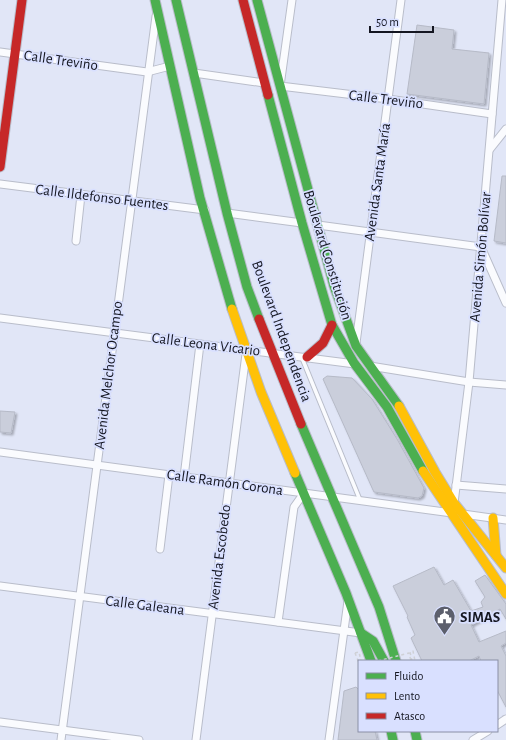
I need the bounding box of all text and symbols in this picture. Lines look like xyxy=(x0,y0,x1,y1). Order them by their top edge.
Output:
scale bar xyxy=(370,8,433,34)
text: 50 m xyxy=(376,16,399,28)
street label: Calle Treviño xyxy=(23,48,99,73)
street label: Calle Treviño xyxy=(348,87,424,111)
street label: Avenida Santa María xyxy=(362,122,393,242)
street label: Calle Ildefonso Fuentes xyxy=(35,182,169,213)
street label: Boulevard Constitución xyxy=(301,189,354,322)
street label: Avenida Simón Bolívar xyxy=(467,191,494,323)
street label: Boulevard Independencia xyxy=(249,259,314,404)
street label: Avenida Melchor Ocampo xyxy=(92,300,125,450)
street label: Calle Leona Vicario xyxy=(151,330,261,359)
street label: Calle Ramón Corona xyxy=(166,467,284,498)
street label: Avenida Escobedo xyxy=(206,504,233,610)
street label: Calle Galeana xyxy=(105,593,185,618)
public building icon: SIMAS xyxy=(431,604,457,637)
place label: SIMAS xyxy=(460,610,500,625)
legend xyxy=(358,660,498,732)
text: Fluido xyxy=(394,670,423,682)
text: Lento xyxy=(394,690,420,702)
text: Atasco xyxy=(394,710,425,722)

